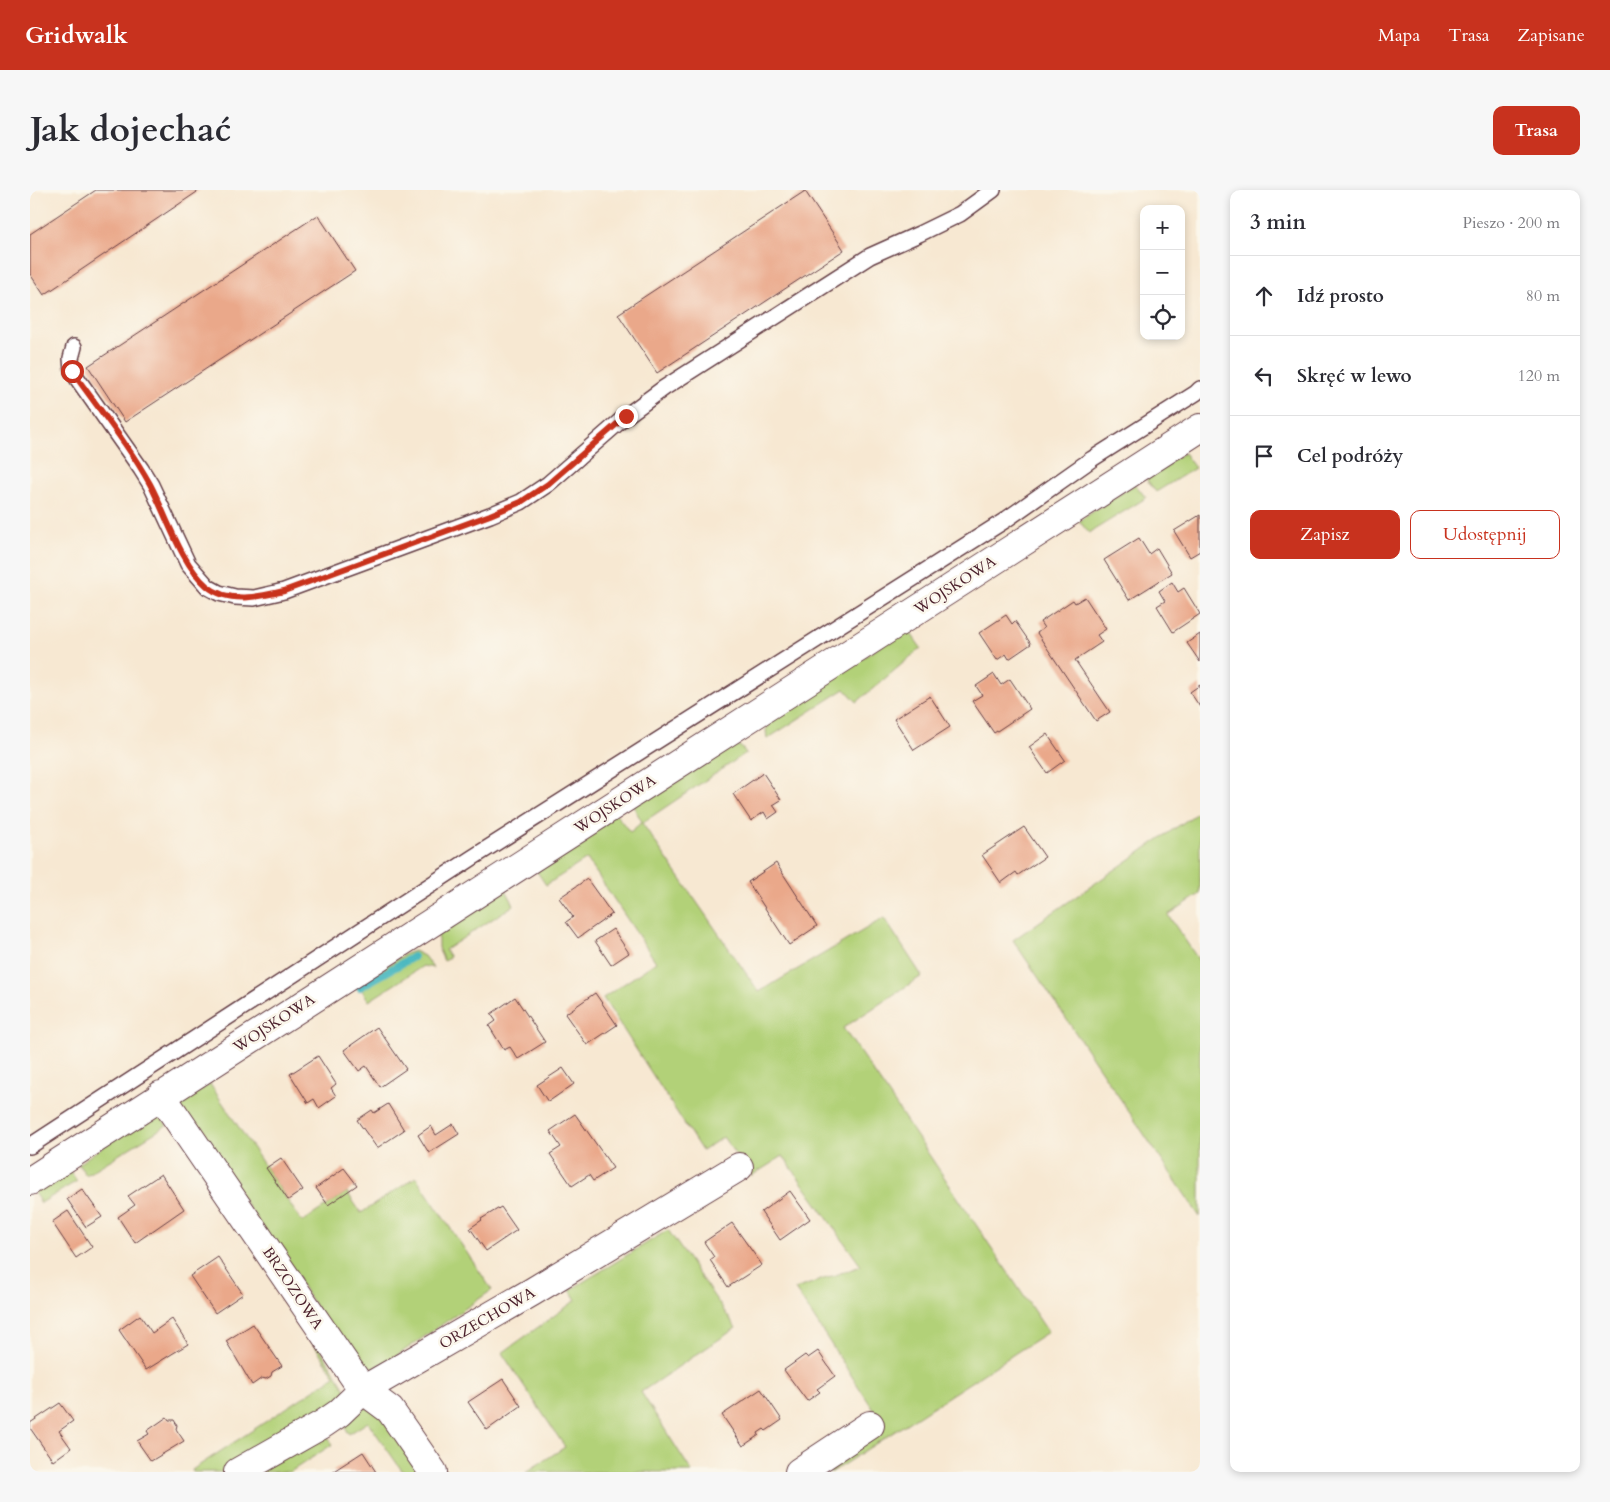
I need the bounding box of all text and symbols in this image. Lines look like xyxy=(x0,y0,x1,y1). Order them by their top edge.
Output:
text: Gridwalk xyxy=(25,19,128,52)
text: Mapa xyxy=(1378,23,1420,48)
text: Trasa xyxy=(1448,23,1490,48)
text: Zapisane xyxy=(1518,23,1585,48)
text: Jak dojechać xyxy=(30,106,231,154)
button: Trasa xyxy=(1493,106,1580,155)
map controls xyxy=(1140,205,1185,340)
button: + xyxy=(1140,205,1185,250)
text: 3 min xyxy=(1250,208,1306,237)
text: Pieszo · 200 m xyxy=(1463,212,1560,234)
button: − xyxy=(1140,250,1185,295)
icon: ahead xyxy=(1250,282,1278,310)
text: Idź prosto xyxy=(1297,283,1384,309)
text: 80 m xyxy=(1526,285,1560,307)
button: locate xyxy=(1140,295,1185,340)
route start xyxy=(61,360,84,383)
icon: left xyxy=(1250,362,1278,390)
text: Skręć w lewo xyxy=(1297,363,1412,389)
text: 120 m xyxy=(1518,365,1560,387)
route end xyxy=(615,405,638,428)
icon: arrive xyxy=(1250,442,1278,470)
text: Cel podróży xyxy=(1297,443,1403,469)
button: Zapisz xyxy=(1250,510,1400,559)
button: Udostępnij xyxy=(1410,510,1560,559)
street label: WOJSKOWA xyxy=(910,551,1000,619)
street label: WOJSKOWA xyxy=(570,770,660,838)
street label: WOJSKOWA xyxy=(229,989,319,1057)
street label: BRZOZOWA xyxy=(258,1243,328,1333)
street label: ORZECHOWA xyxy=(435,1282,539,1354)

